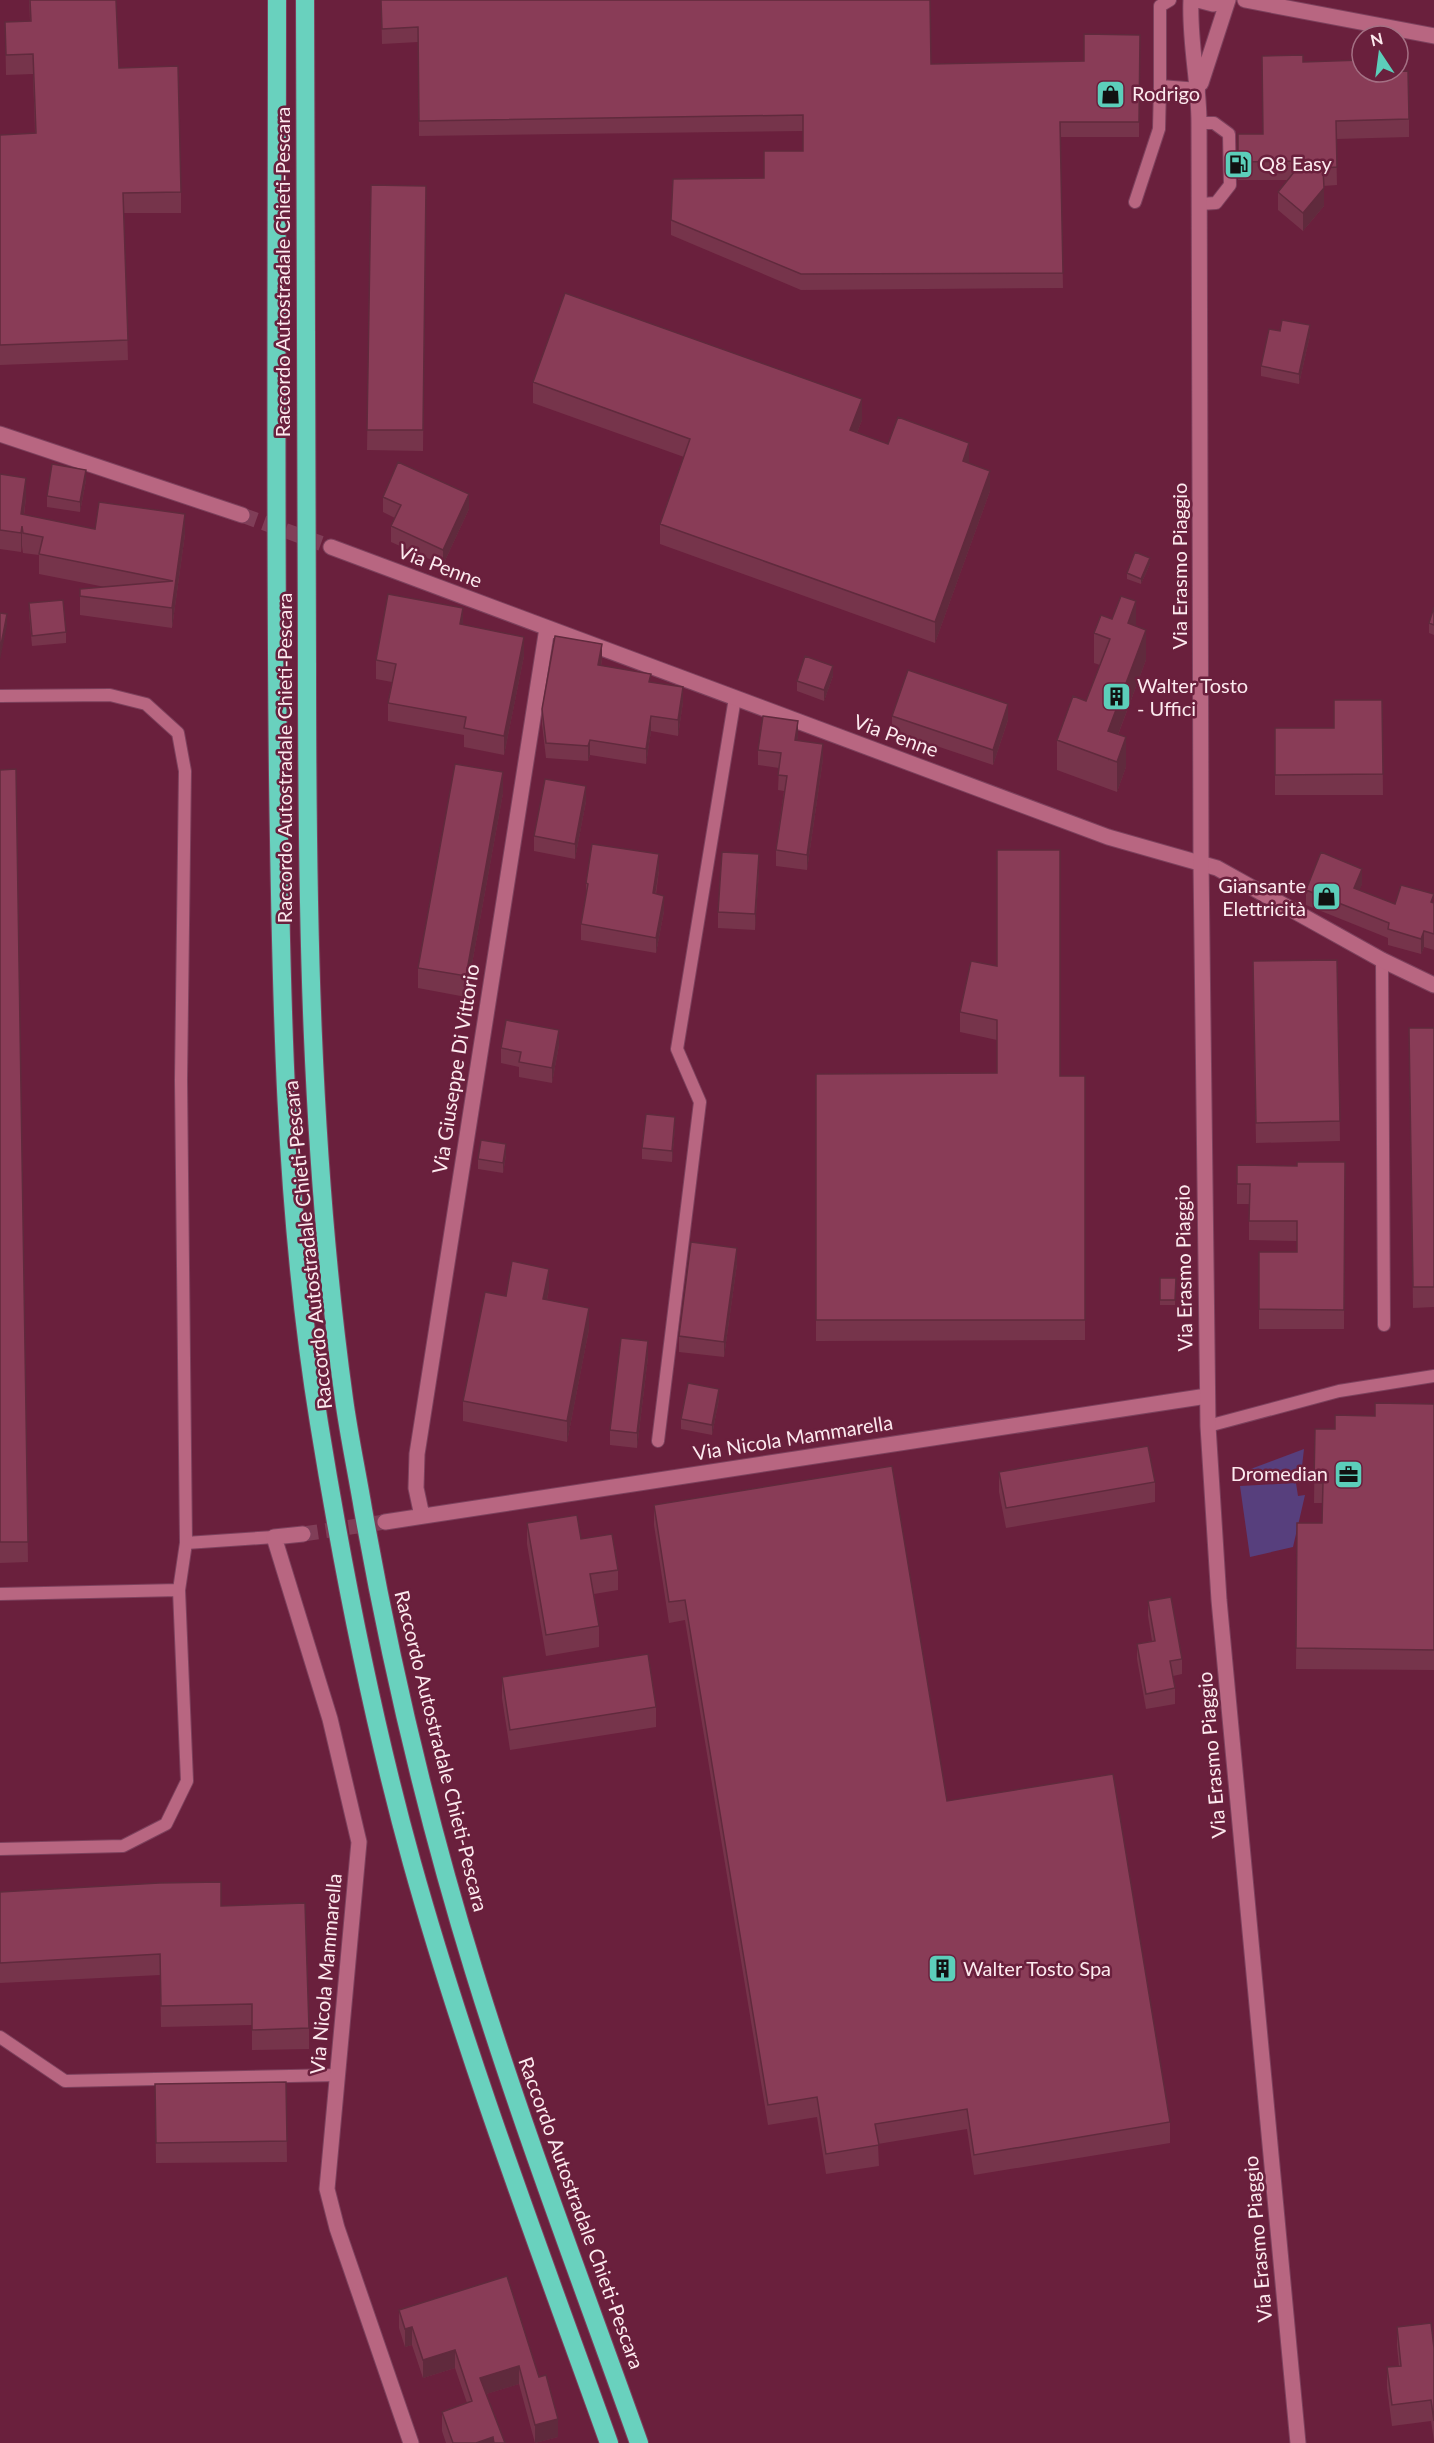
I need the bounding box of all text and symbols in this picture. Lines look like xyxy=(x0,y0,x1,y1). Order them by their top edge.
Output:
north arrow xyxy=(1350,24,1410,84)
text: N xyxy=(1368,28,1385,50)
shop icon: Rodrigo xyxy=(1095,78,1127,110)
place label: Rodrigo xyxy=(1132,81,1200,105)
street label: Raccordo Autostradale Chieti-Pescara xyxy=(270,107,294,437)
fuel station icon: Q8 Easy xyxy=(1222,148,1254,180)
place label: Q8 Easy xyxy=(1259,151,1333,175)
street label: Via Erasmo Piaggio xyxy=(1167,483,1191,649)
street label: Via Penne xyxy=(395,538,486,592)
street label: Raccordo Autostradale Chieti-Pescara xyxy=(272,593,296,923)
place label: Walter Tosto - Uffici xyxy=(1137,673,1248,720)
building icon: Walter Tosto - Uffici xyxy=(1100,681,1132,713)
street label: Via Penne xyxy=(851,709,942,761)
place label: Giansante Elettricità xyxy=(1218,873,1306,920)
shop icon: Giansante Elettricità xyxy=(1311,881,1343,913)
street label: Via Giuseppe Di Vittorio xyxy=(427,962,483,1175)
street label: Raccordo Autostradale Chieti-Pescara xyxy=(278,1080,336,1411)
street label: Via Erasmo Piaggio xyxy=(1170,1184,1196,1352)
street label: Via Nicola Mammarella xyxy=(691,1409,894,1465)
office icon: Dromedian xyxy=(1333,1458,1365,1490)
place label: Dromedian xyxy=(1231,1461,1328,1485)
street label: Raccordo Autostradale Chieti-Pescara xyxy=(390,1588,494,1914)
street label: Via Erasmo Piaggio xyxy=(1192,1671,1230,1839)
street label: Via Nicola Mammarella xyxy=(304,1872,346,2075)
building icon: Walter Tosto Spa xyxy=(926,1953,958,1985)
place label: Walter Tosto Spa xyxy=(963,1956,1111,1980)
street label: Raccordo Autostradale Chieti-Pescara xyxy=(514,2053,650,2372)
street label: Via Erasmo Piaggio xyxy=(1238,2155,1276,2323)

